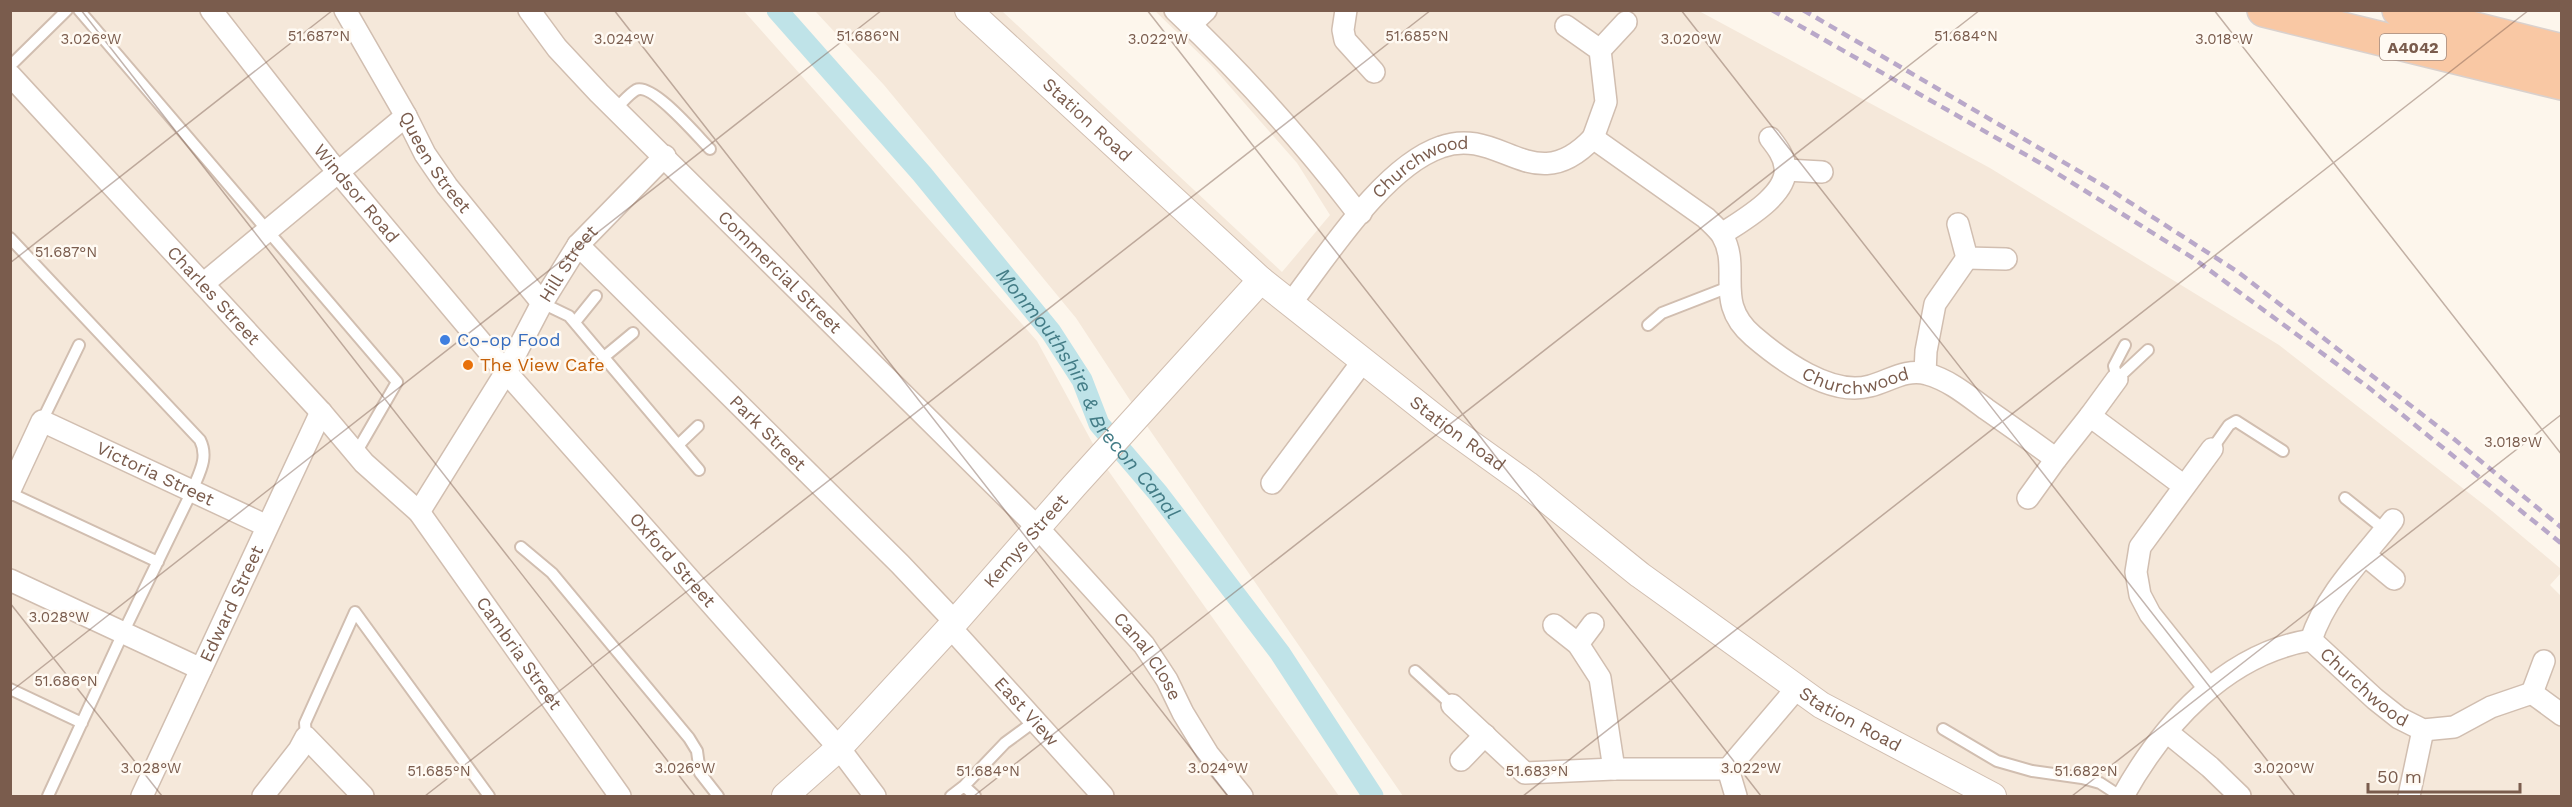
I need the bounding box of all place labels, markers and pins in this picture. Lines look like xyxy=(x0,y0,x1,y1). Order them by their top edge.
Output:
place label: Co-op Food xyxy=(457,329,560,350)
marker: Co-op Food xyxy=(438,333,452,347)
place label: The View Cafe xyxy=(480,354,605,375)
marker: The View Cafe xyxy=(461,358,475,372)

